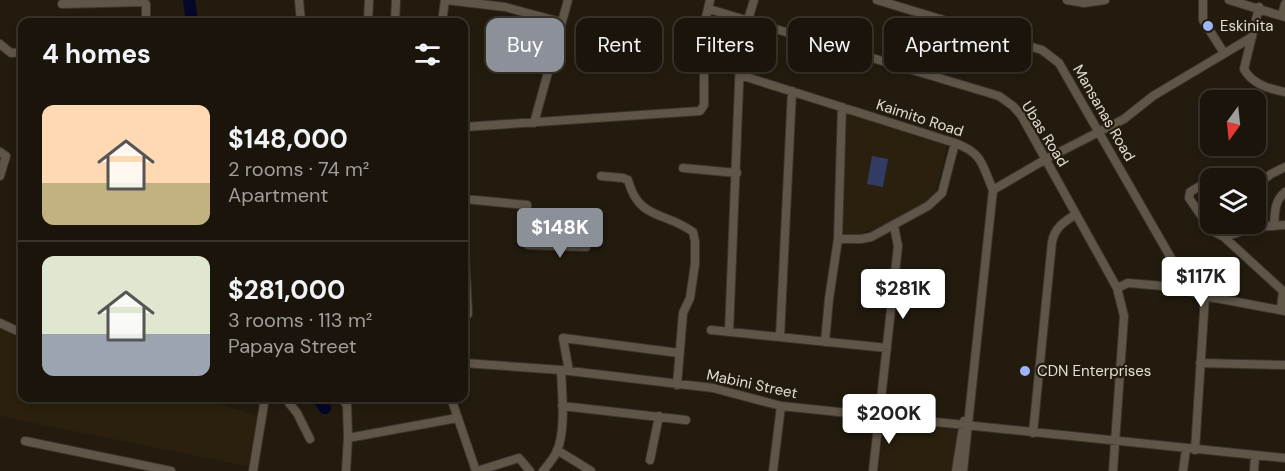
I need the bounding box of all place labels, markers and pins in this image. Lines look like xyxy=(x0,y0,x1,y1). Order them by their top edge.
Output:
place label: Eskinita xyxy=(1220,16,1273,36)
marker: Eskinita xyxy=(1201,19,1215,33)
pin: $148K xyxy=(518,208,602,259)
pin: $117K xyxy=(1159,257,1243,308)
pin: $281K xyxy=(861,269,945,320)
place label: CDN Enterprises xyxy=(1037,361,1151,381)
marker: CDN Enterprises xyxy=(1018,364,1032,378)
pin: $200K xyxy=(847,394,931,445)

